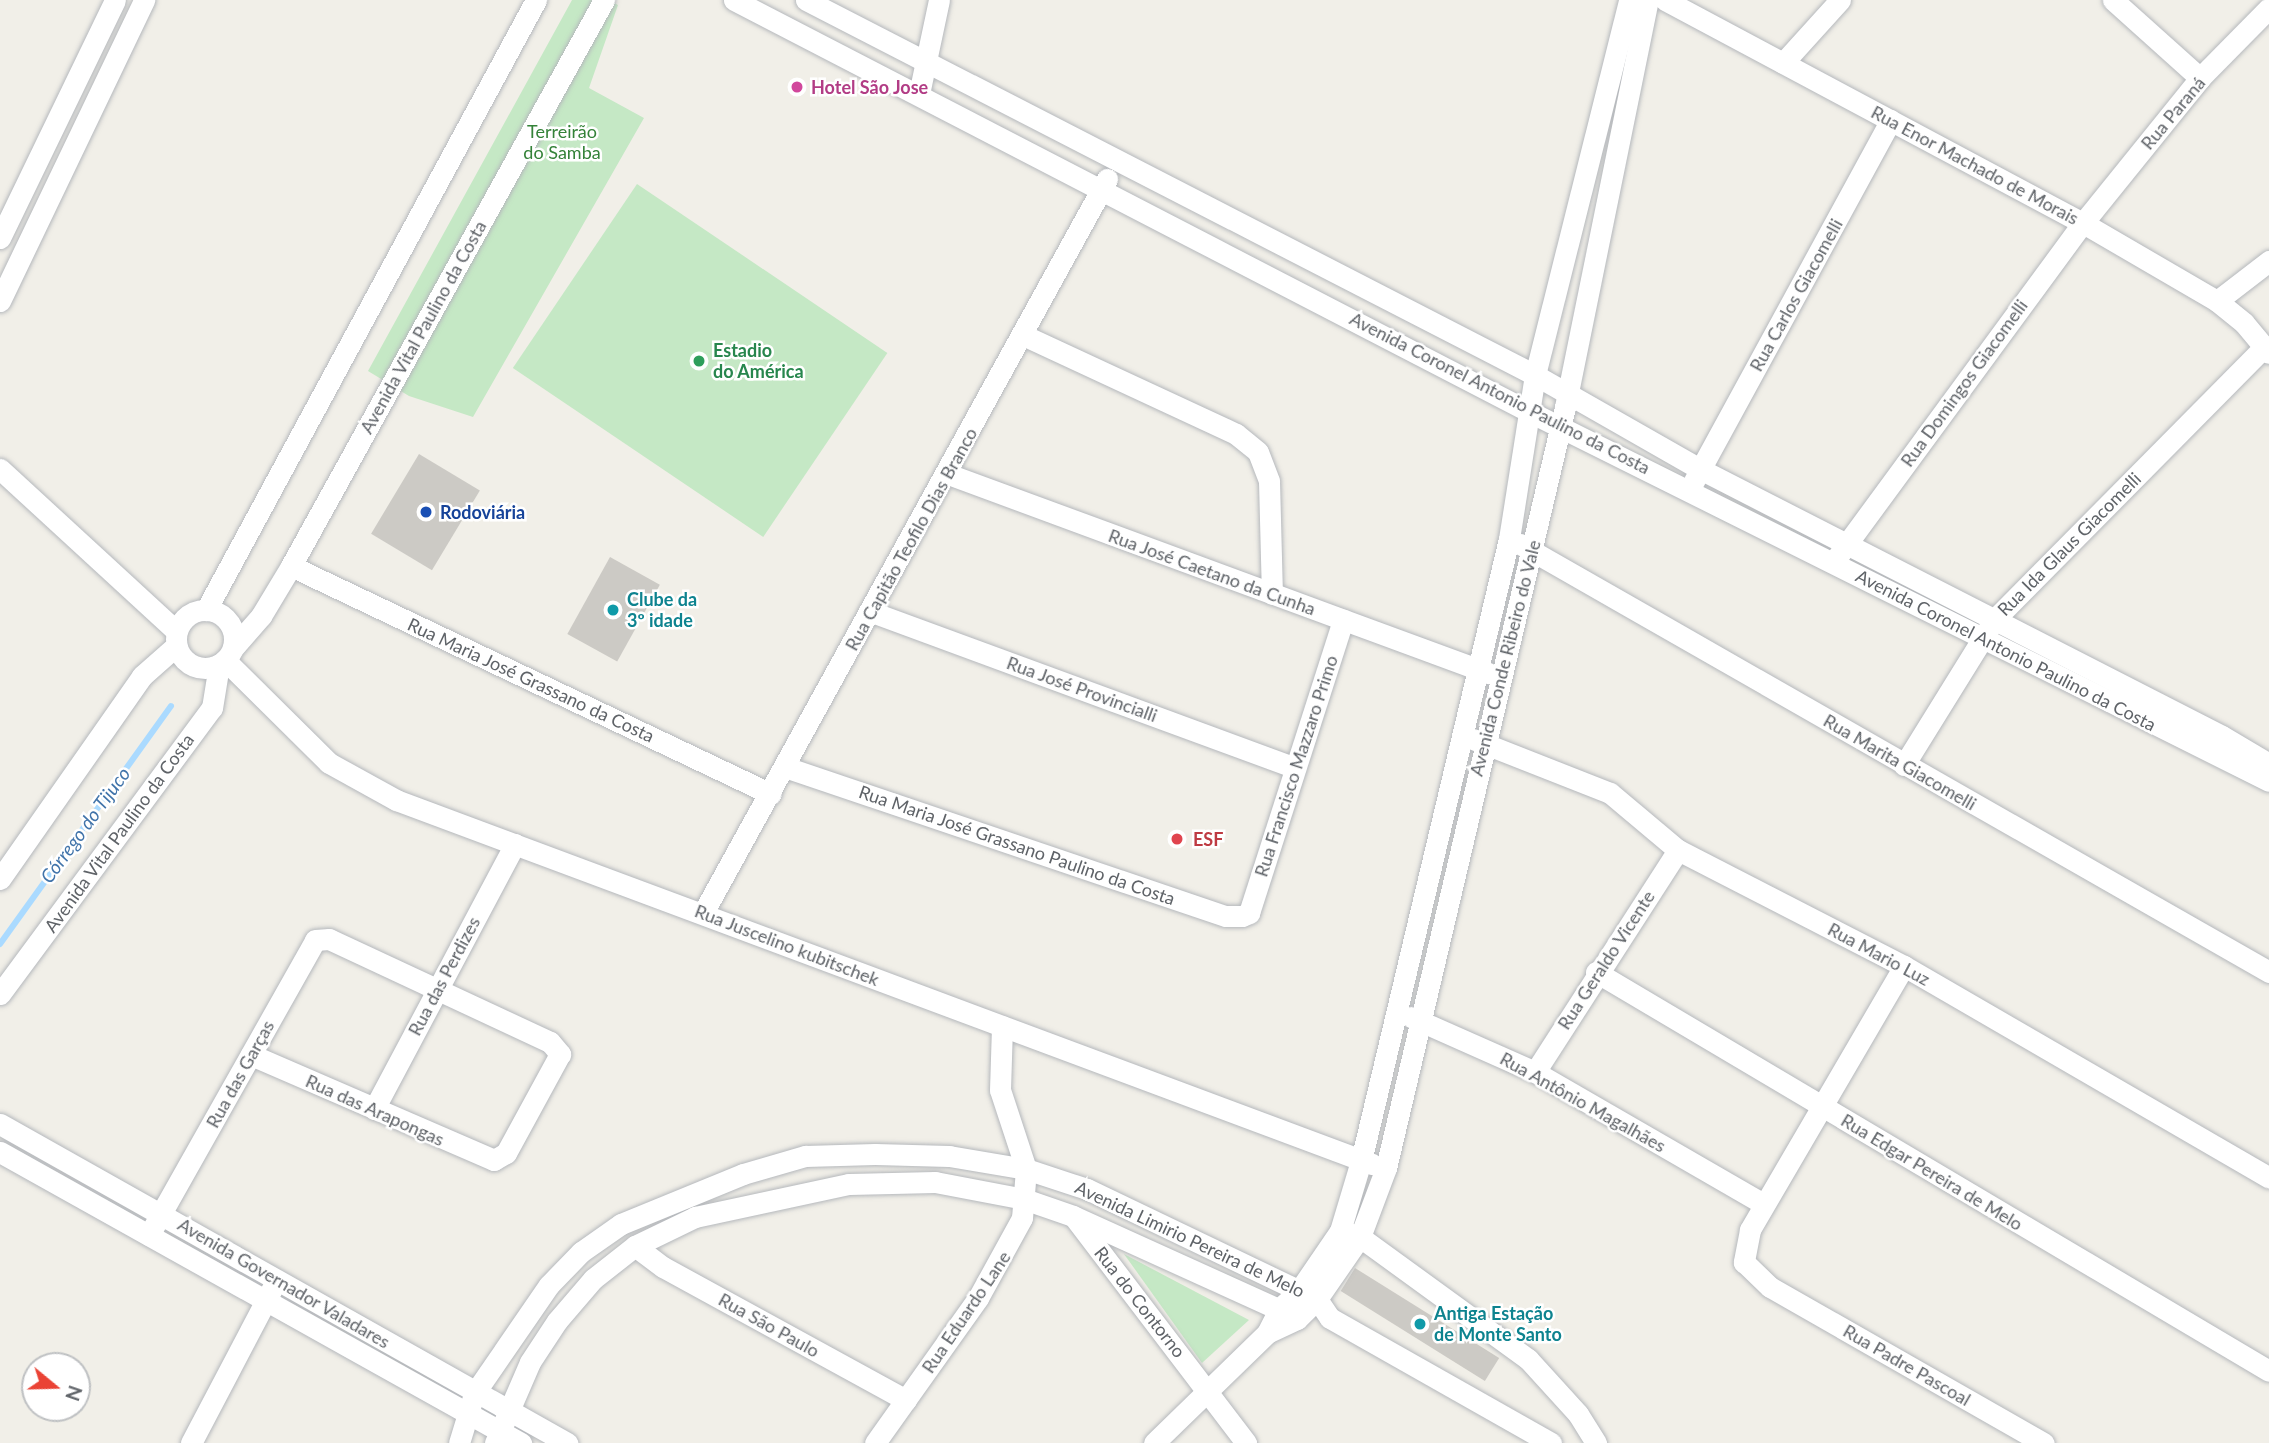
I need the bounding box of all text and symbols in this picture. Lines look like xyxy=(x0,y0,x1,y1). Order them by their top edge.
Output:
street label: Rua Paraná xyxy=(2136,72,2210,154)
place label: Hotel São Jose xyxy=(811,76,929,98)
marker: Hotel São Jose xyxy=(789,79,805,95)
street label: Rua Enor Machado de Morais xyxy=(1867,101,2083,229)
park label: Terreirão do Samba xyxy=(523,121,601,164)
street label: Rua Carlos Giacomelli xyxy=(1745,215,1847,375)
street label: Avenida Vital Paulino da Costa xyxy=(355,217,491,437)
street label: Rua Domingos Giacomelli xyxy=(1896,295,2032,471)
street label: Avenida Coronel Antonio Paulino da Costa xyxy=(1346,307,1654,479)
place label: Estadio do América xyxy=(713,340,804,382)
marker: Estadio do América xyxy=(691,353,707,369)
street label: Rua Capitão Teofilo Dias Branco xyxy=(840,424,982,654)
street label: Rua Ida Glaus Giacomelli xyxy=(1993,468,2145,620)
place label: Rodoviária xyxy=(440,501,525,523)
marker: Rodoviária xyxy=(418,504,434,520)
street label: Rua José Caetano da Cunha xyxy=(1105,524,1319,620)
street label: Avenida Conde Ribeiro do Vale xyxy=(1465,537,1545,779)
street label: Avenida Coronel Antonio Paulino da Costa xyxy=(1852,564,2160,736)
place label: Clube da 3º idade xyxy=(627,589,697,632)
marker: Clube da 3º idade xyxy=(605,602,621,618)
street label: Rua Maria José Grassano da Costa xyxy=(404,613,658,747)
street label: Rua José Provincialli xyxy=(1004,652,1160,726)
street label: Rua Francisco Mazzaro Primo xyxy=(1250,653,1342,879)
street label: Rua Marita Giacomelli xyxy=(1820,709,1980,815)
street label: Avenida Vital Paulino da Costa xyxy=(40,729,198,937)
water label: Córrego do Tijuco xyxy=(35,762,135,888)
street label: Rua Maria José Grassano Paulino da Costa xyxy=(856,781,1178,909)
place label: ESF xyxy=(1193,828,1223,850)
marker: ESF xyxy=(1167,829,1187,849)
street label: Rua Geraldo Vicente xyxy=(1553,886,1659,1034)
street label: Rua Juscelino kubitschek xyxy=(692,900,882,990)
street label: Rua das Perdizes xyxy=(404,913,484,1039)
street label: Rua Mario Luz xyxy=(1824,918,1934,990)
street label: Rua das Garças xyxy=(202,1017,278,1131)
street label: Rua Antônio Magalhães xyxy=(1496,1047,1670,1157)
street label: Rua das Arapongas xyxy=(302,1070,448,1150)
street label: Rua Edgar Pereira de Melo xyxy=(1837,1109,2027,1235)
street label: Avenida Limirio Pereira de Melo xyxy=(1072,1176,1308,1302)
street label: Avenida Governador Valadares xyxy=(174,1213,394,1353)
street label: Rua do Contorno xyxy=(1090,1242,1190,1362)
street label: Rua Eduardo Lane xyxy=(917,1247,1015,1377)
street label: Rua São Paulo xyxy=(715,1288,823,1362)
place label: Antiga Estação de Monte Santo xyxy=(1434,1303,1562,1346)
marker: Antiga Estação de Monte Santo xyxy=(1412,1316,1428,1332)
street label: Rua Padre Pascoal xyxy=(1839,1320,1975,1410)
north arrow xyxy=(21,1352,91,1422)
text: N xyxy=(61,1383,88,1404)

